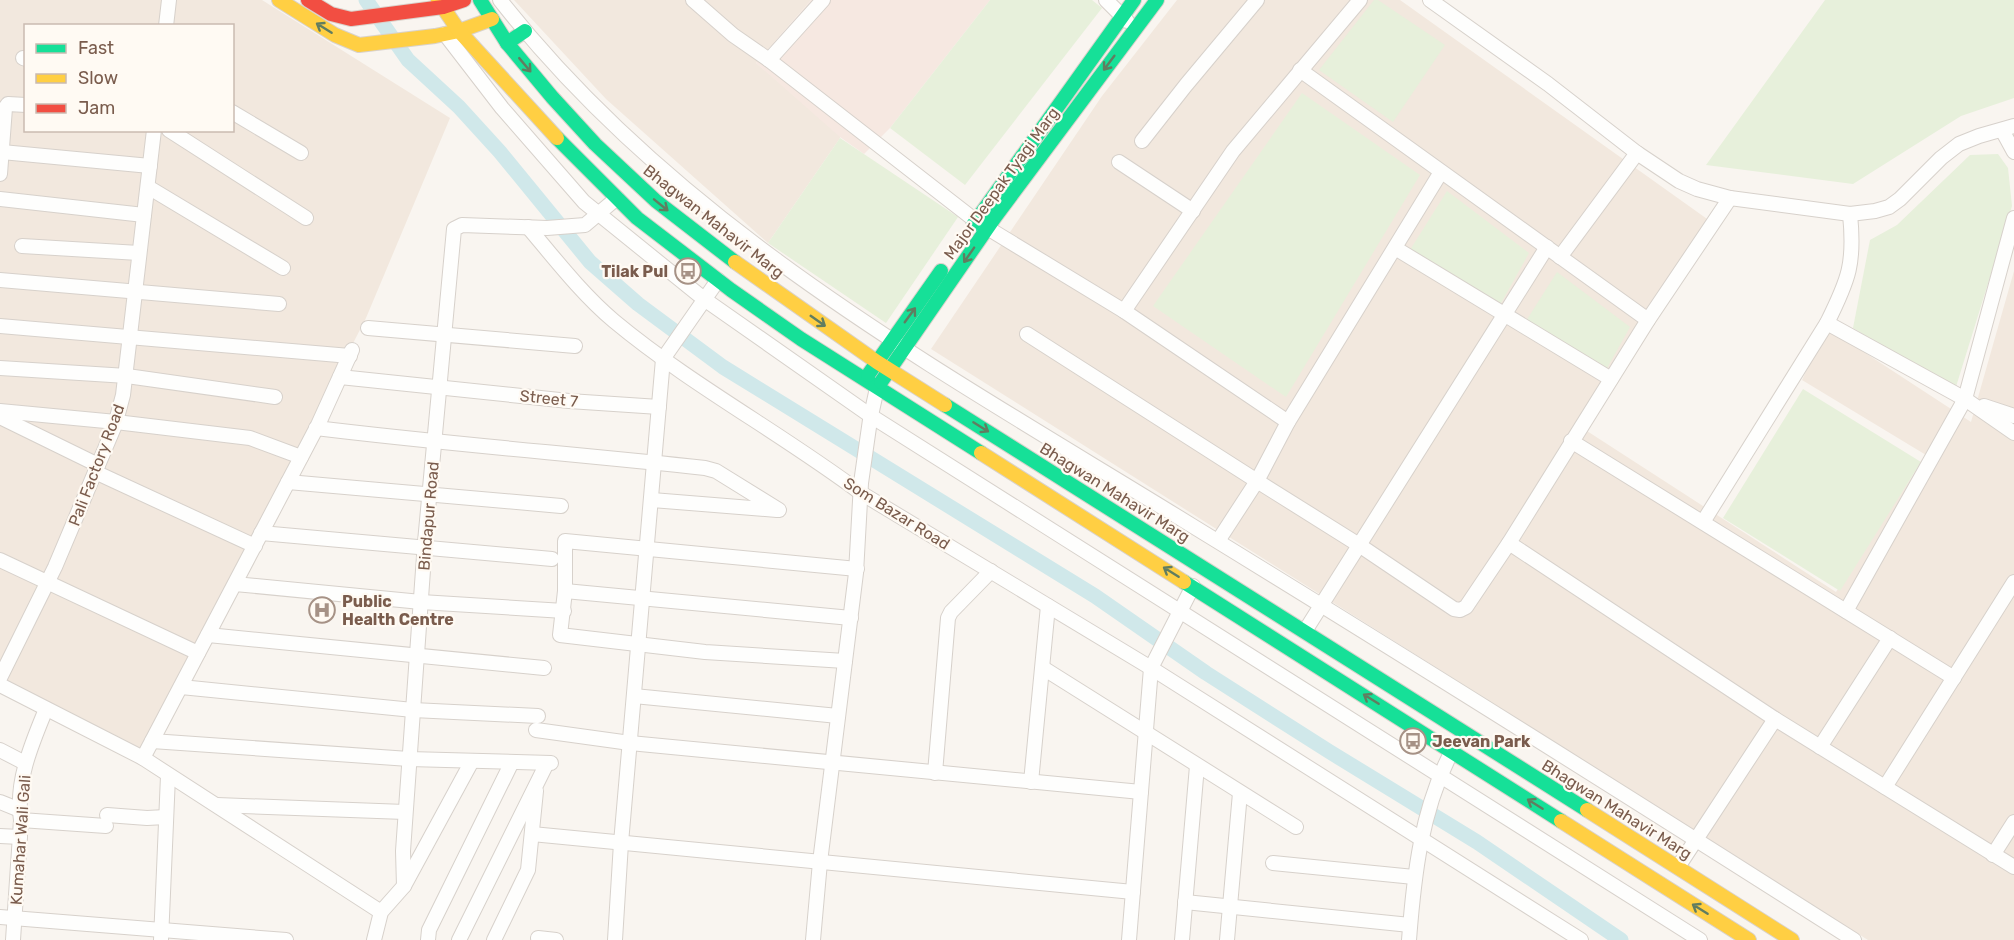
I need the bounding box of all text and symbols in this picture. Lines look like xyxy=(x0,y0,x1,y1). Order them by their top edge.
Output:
one-way arrow xyxy=(316,22,333,34)
legend xyxy=(24,24,234,132)
text: Fast xyxy=(78,37,114,59)
one-way arrow xyxy=(1102,55,1115,71)
one-way arrow xyxy=(519,57,532,73)
text: Slow xyxy=(78,67,118,89)
text: Jam xyxy=(78,97,115,119)
street label: Major Deepak Tyagi Marg xyxy=(940,104,1063,263)
street label: Bhagwan Mahavir Marg xyxy=(640,161,788,282)
one-way arrow xyxy=(653,198,669,211)
one-way arrow xyxy=(963,246,975,262)
bus stop icon: Tilak Pul xyxy=(673,256,703,286)
place label: Tilak Pul xyxy=(601,262,668,281)
one-way arrow xyxy=(904,307,916,323)
one-way arrow xyxy=(809,315,825,327)
street label: Street 7 xyxy=(519,386,579,411)
street label: Pali Factory Road xyxy=(64,402,128,529)
one-way arrow xyxy=(972,422,989,434)
street label: Bhagwan Mahavir Marg xyxy=(1036,438,1193,546)
street label: Bindapur Road xyxy=(414,461,443,571)
street label: Som Bazar Road xyxy=(840,473,953,554)
one-way arrow xyxy=(1162,566,1179,579)
place label: Public Health Centre xyxy=(342,592,454,629)
hospital icon: Public Health Centre xyxy=(307,595,337,625)
one-way arrow xyxy=(1362,693,1379,706)
bus stop icon: Jeevan Park xyxy=(1398,726,1428,756)
place label: Jeevan Park xyxy=(1432,732,1531,751)
street label: Bhagwan Mahavir Marg xyxy=(1538,755,1695,863)
street label: Kumahar Wali Gali xyxy=(6,774,35,906)
one-way arrow xyxy=(1527,798,1544,810)
one-way arrow xyxy=(1692,902,1709,914)

